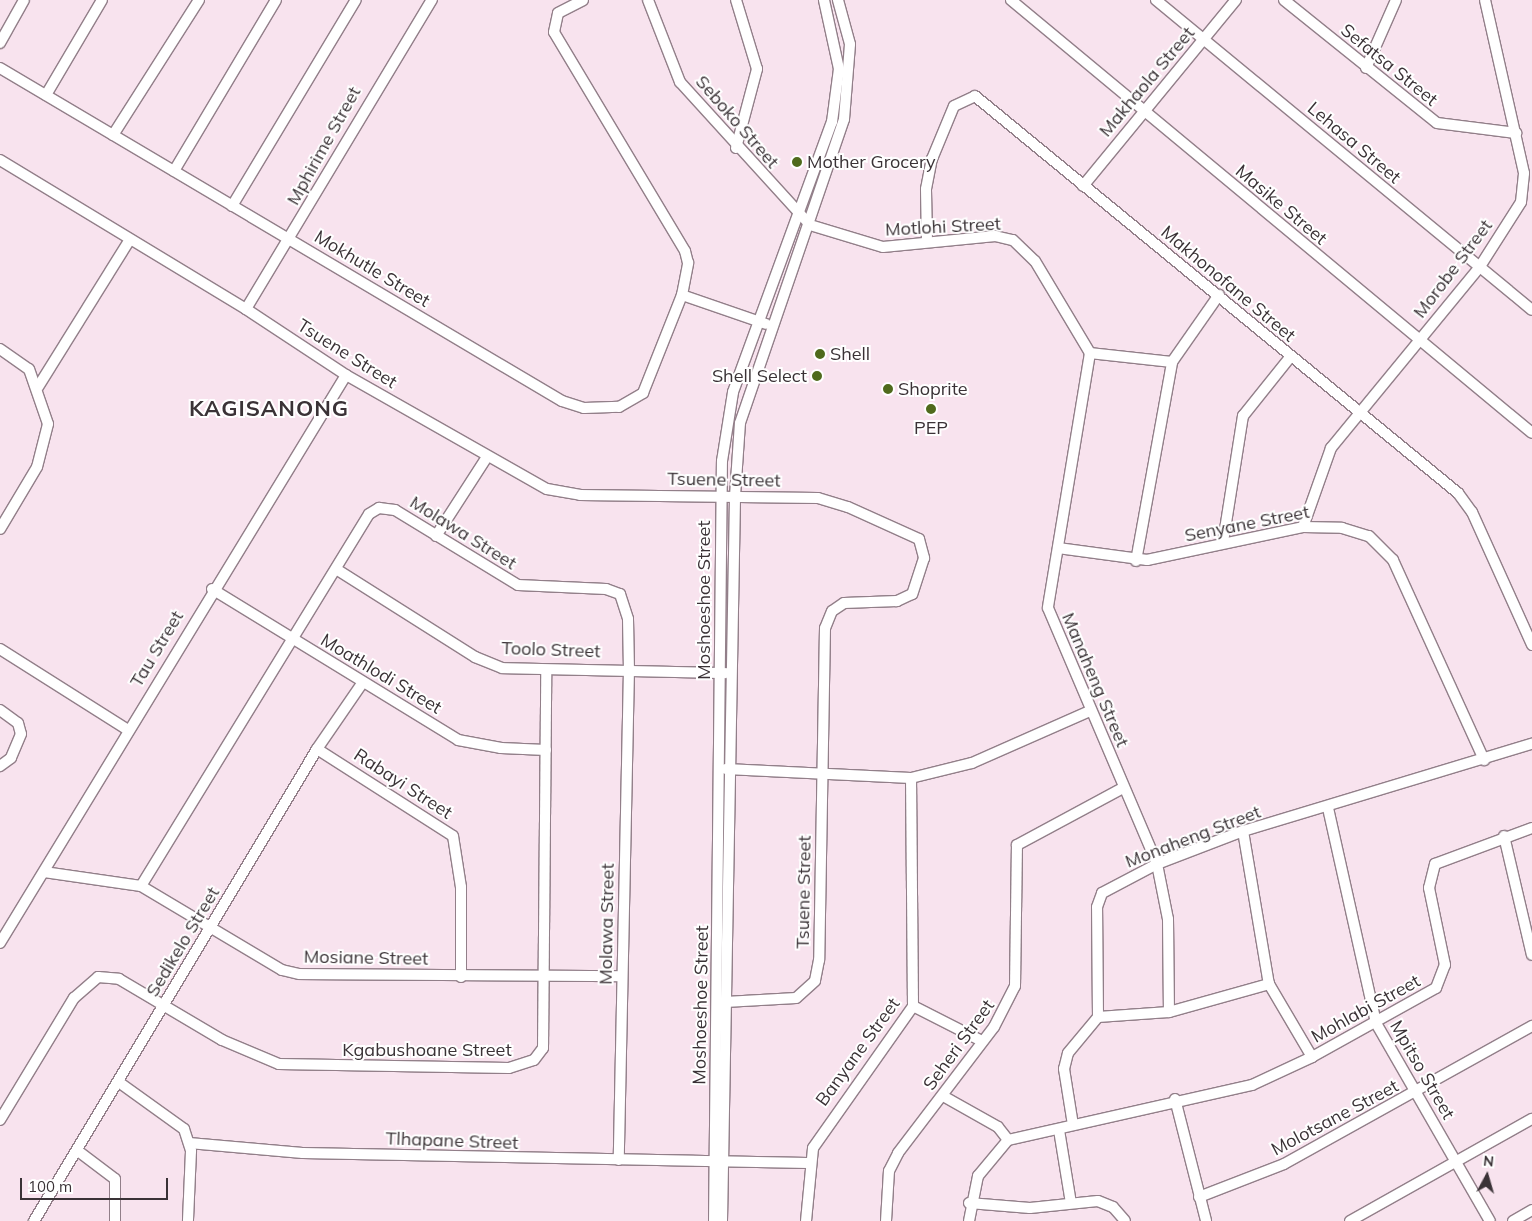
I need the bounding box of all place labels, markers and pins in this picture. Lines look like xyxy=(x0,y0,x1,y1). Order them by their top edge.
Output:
place label: Mother Grocery xyxy=(807,151,936,173)
marker: Mother Grocery xyxy=(791,156,803,168)
place label: Shell xyxy=(830,343,870,365)
marker: Shell xyxy=(814,348,826,360)
place label: Shell Select xyxy=(712,365,807,387)
marker: Shell Select xyxy=(811,370,823,382)
place label: Shoprite xyxy=(898,378,968,400)
marker: Shoprite xyxy=(882,383,894,395)
marker: PEP xyxy=(925,403,937,415)
place label: PEP xyxy=(914,417,948,439)

